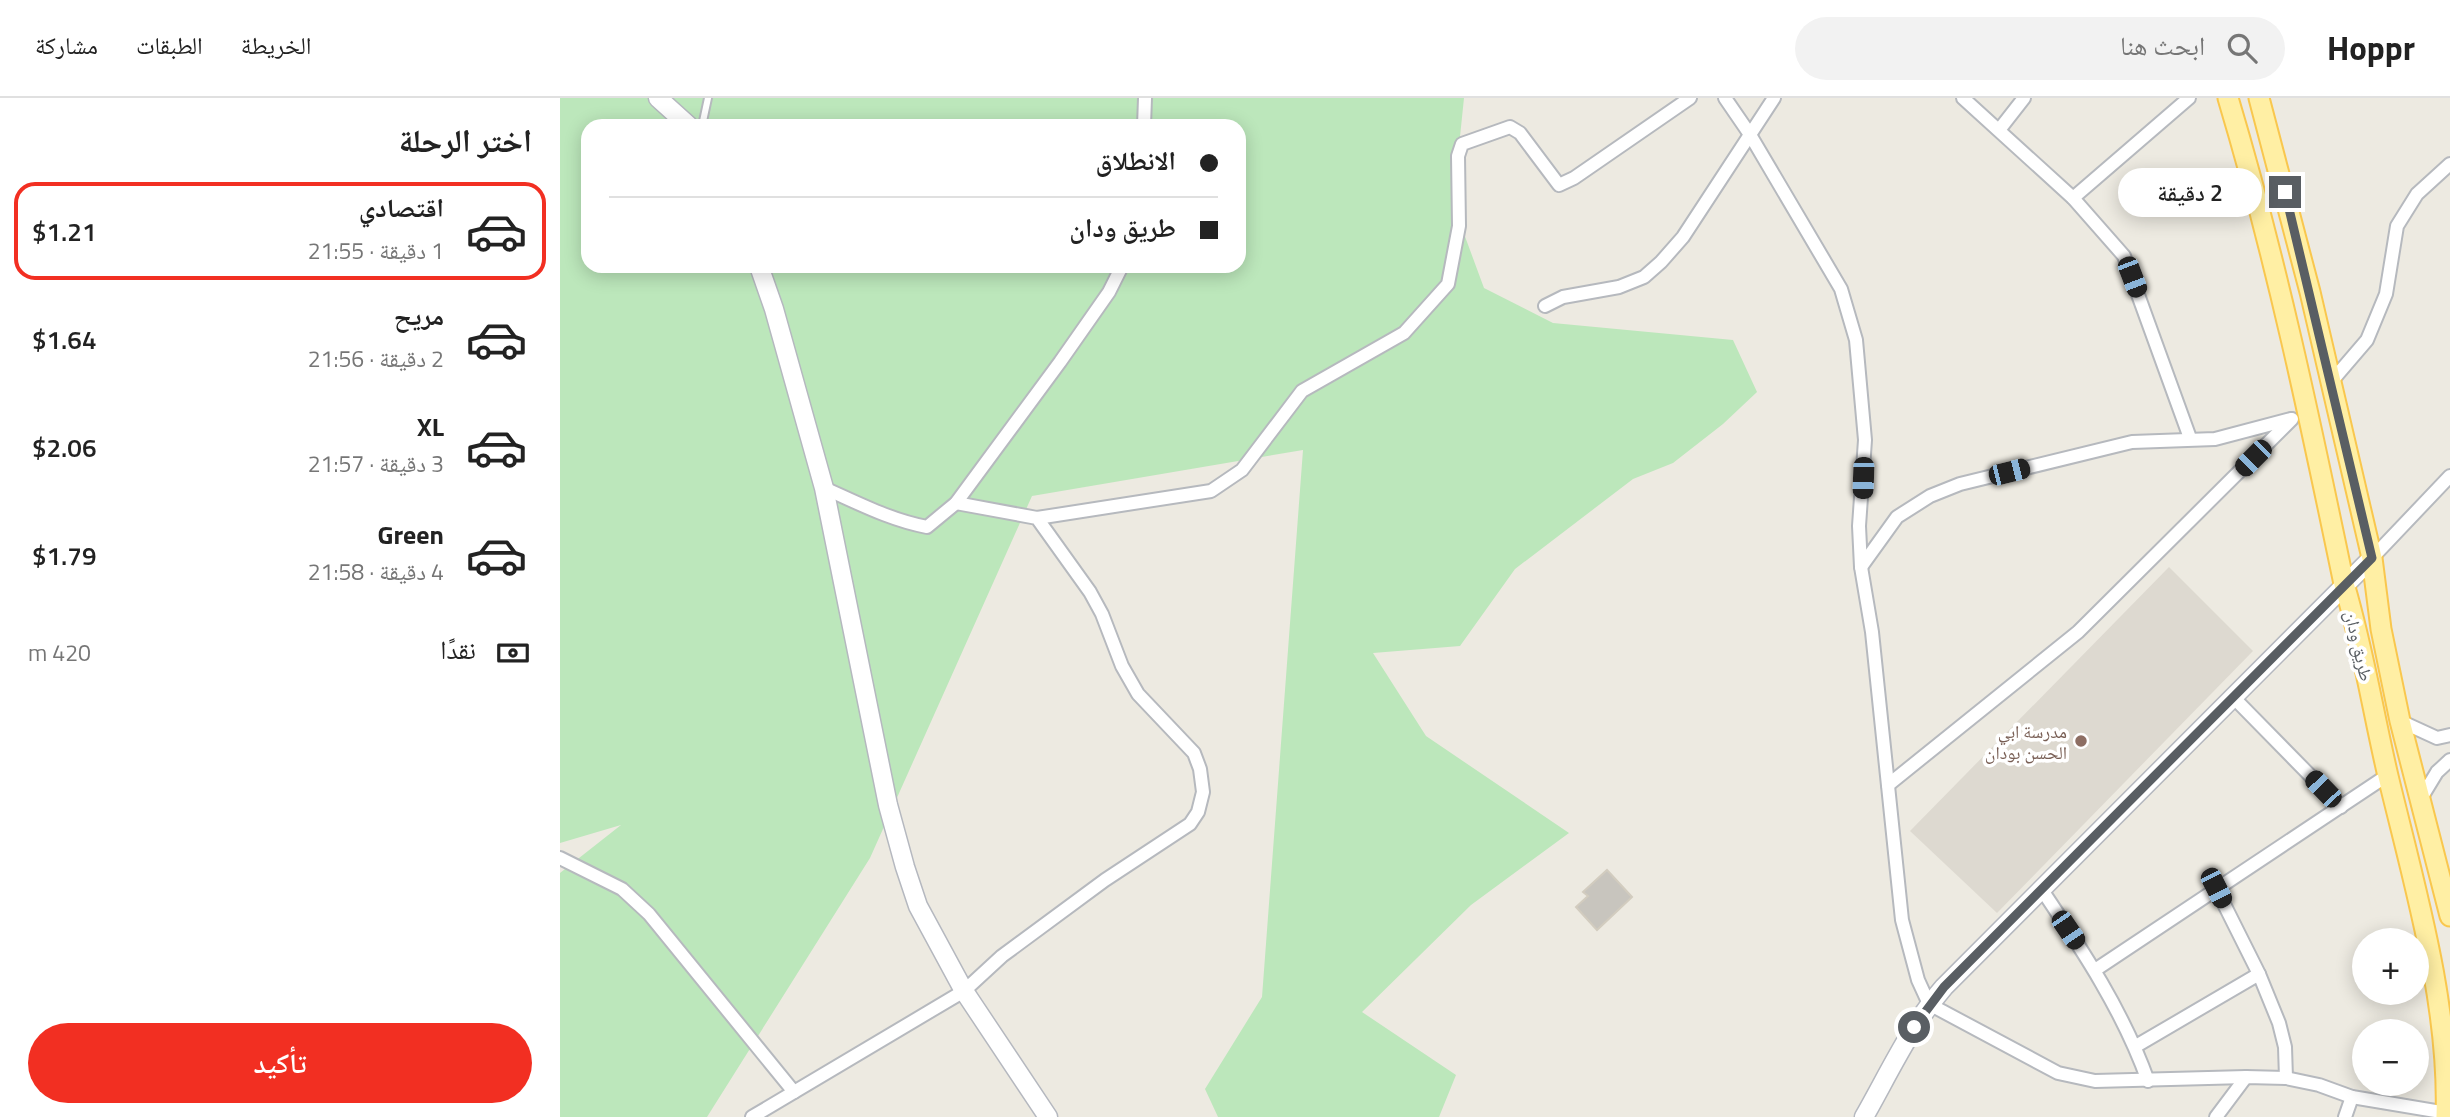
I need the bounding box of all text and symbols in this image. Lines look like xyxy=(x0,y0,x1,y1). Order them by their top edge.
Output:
search box xyxy=(1795,17,2285,80)
text: Hoppr xyxy=(2327,23,2415,73)
text: ابحث هنا xyxy=(2120,26,2205,65)
text: مشاركة xyxy=(35,27,98,63)
text: الطبقات xyxy=(136,27,203,63)
text: الخريطة xyxy=(241,27,311,63)
icon: search xyxy=(2223,29,2261,67)
text: اختر الرحلة xyxy=(399,116,532,164)
text: الانطلاق xyxy=(1096,141,1176,180)
callout: 2 دقيقة xyxy=(2117,168,2260,217)
text: 2 دقيقة xyxy=(2157,175,2223,210)
route end xyxy=(2269,176,2301,208)
text: اقتصادي xyxy=(359,188,444,227)
icon: car xyxy=(465,200,528,263)
text: طريق ودان xyxy=(1069,208,1176,247)
text: $1.21 xyxy=(32,212,96,251)
text: 1 دقيقة · 21:55 xyxy=(308,233,444,268)
car xyxy=(2115,254,2150,300)
text: مريح xyxy=(394,296,444,335)
icon: car xyxy=(465,308,528,371)
text: $1.64 xyxy=(32,320,96,359)
text: 2 دقيقة · 21:56 xyxy=(308,341,444,376)
text: XL xyxy=(417,407,444,446)
icon: car xyxy=(465,416,528,479)
text: $2.06 xyxy=(32,428,96,467)
car xyxy=(2231,436,2276,480)
text: 3 دقيقة · 21:57 xyxy=(308,446,444,481)
car xyxy=(1852,457,1875,499)
car xyxy=(1987,457,2032,487)
text: Green xyxy=(378,515,444,554)
icon: car xyxy=(465,524,528,587)
text: $1.79 xyxy=(32,536,96,575)
text: 4 دقيقة · 21:58 xyxy=(308,554,444,589)
street label: طريق ودان xyxy=(2338,608,2380,684)
text: نقدًا xyxy=(440,630,476,669)
icon: cash xyxy=(494,634,532,672)
text: 420 m xyxy=(28,635,91,670)
place label: مدرسة ابي الحسن بودان xyxy=(1985,718,2067,766)
marker: مدرسة ابي الحسن بودان xyxy=(2073,733,2089,749)
car xyxy=(2301,767,2346,811)
car xyxy=(2198,865,2235,911)
car xyxy=(2048,907,2089,953)
map controls xyxy=(2352,928,2429,1096)
button: + xyxy=(2352,928,2429,1005)
route start xyxy=(1898,1011,1930,1043)
button: − xyxy=(2352,1019,2429,1096)
button: تأكيد xyxy=(28,1023,532,1103)

